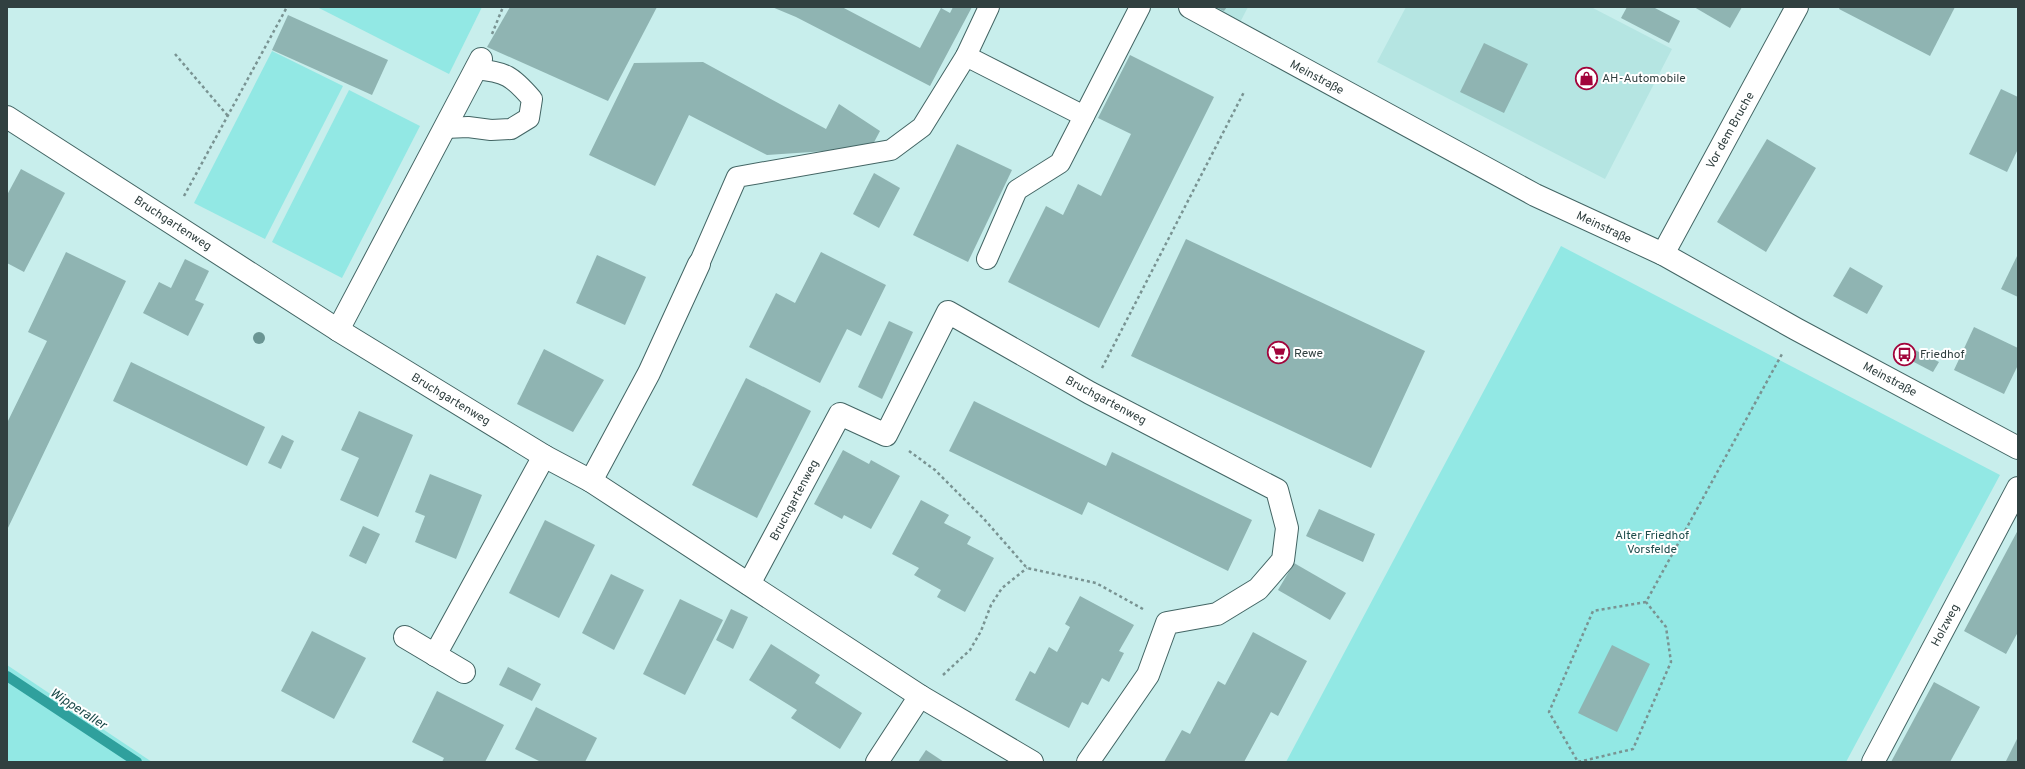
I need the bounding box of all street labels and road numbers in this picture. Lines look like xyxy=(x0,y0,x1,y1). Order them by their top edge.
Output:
street label: Meinstraße xyxy=(1287,57,1346,99)
street label: Vor dem Bruche xyxy=(1703,89,1759,172)
street label: Bruchgartenweg xyxy=(130,193,214,255)
street label: Meinstraße xyxy=(1573,208,1634,248)
street label: Meinstraße xyxy=(1860,359,1919,401)
street label: Bruchgartenweg xyxy=(408,370,493,430)
street label: Bruchgartenweg xyxy=(1062,373,1149,429)
street label: Bruchgartenweg xyxy=(767,457,823,544)
street label: Holzweg xyxy=(1928,601,1964,650)

